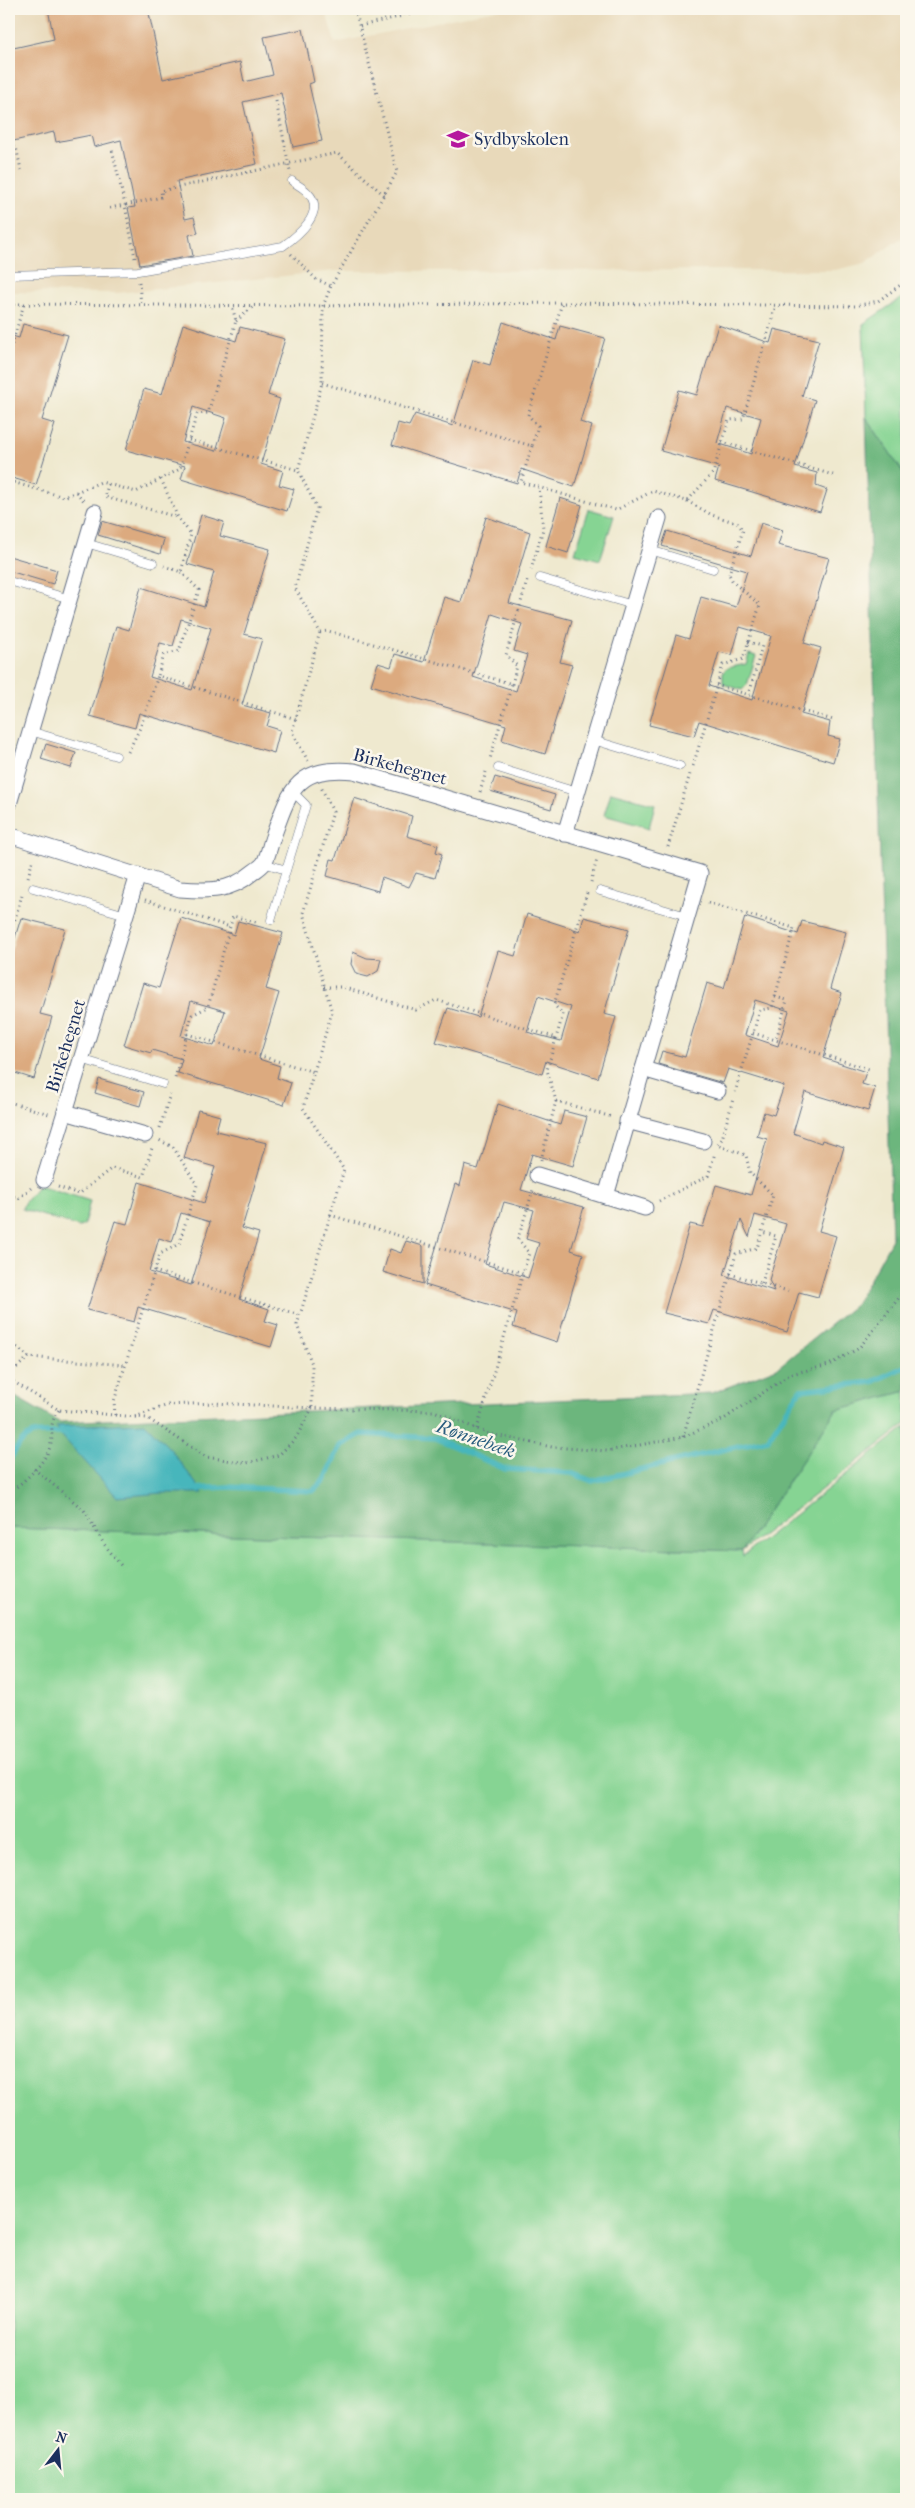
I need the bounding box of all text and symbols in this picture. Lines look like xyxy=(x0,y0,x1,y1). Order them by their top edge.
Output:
school or university icon: Sydbyskolen xyxy=(445,126,471,152)
place label: Sydbyskolen xyxy=(474,129,570,150)
street label: Birkehegnet xyxy=(351,744,450,790)
street label: Birkehegnet xyxy=(42,996,90,1095)
water label: Rønnebæk xyxy=(432,1415,518,1463)
north arrow xyxy=(32,2426,82,2476)
text: N xyxy=(54,2428,69,2448)

